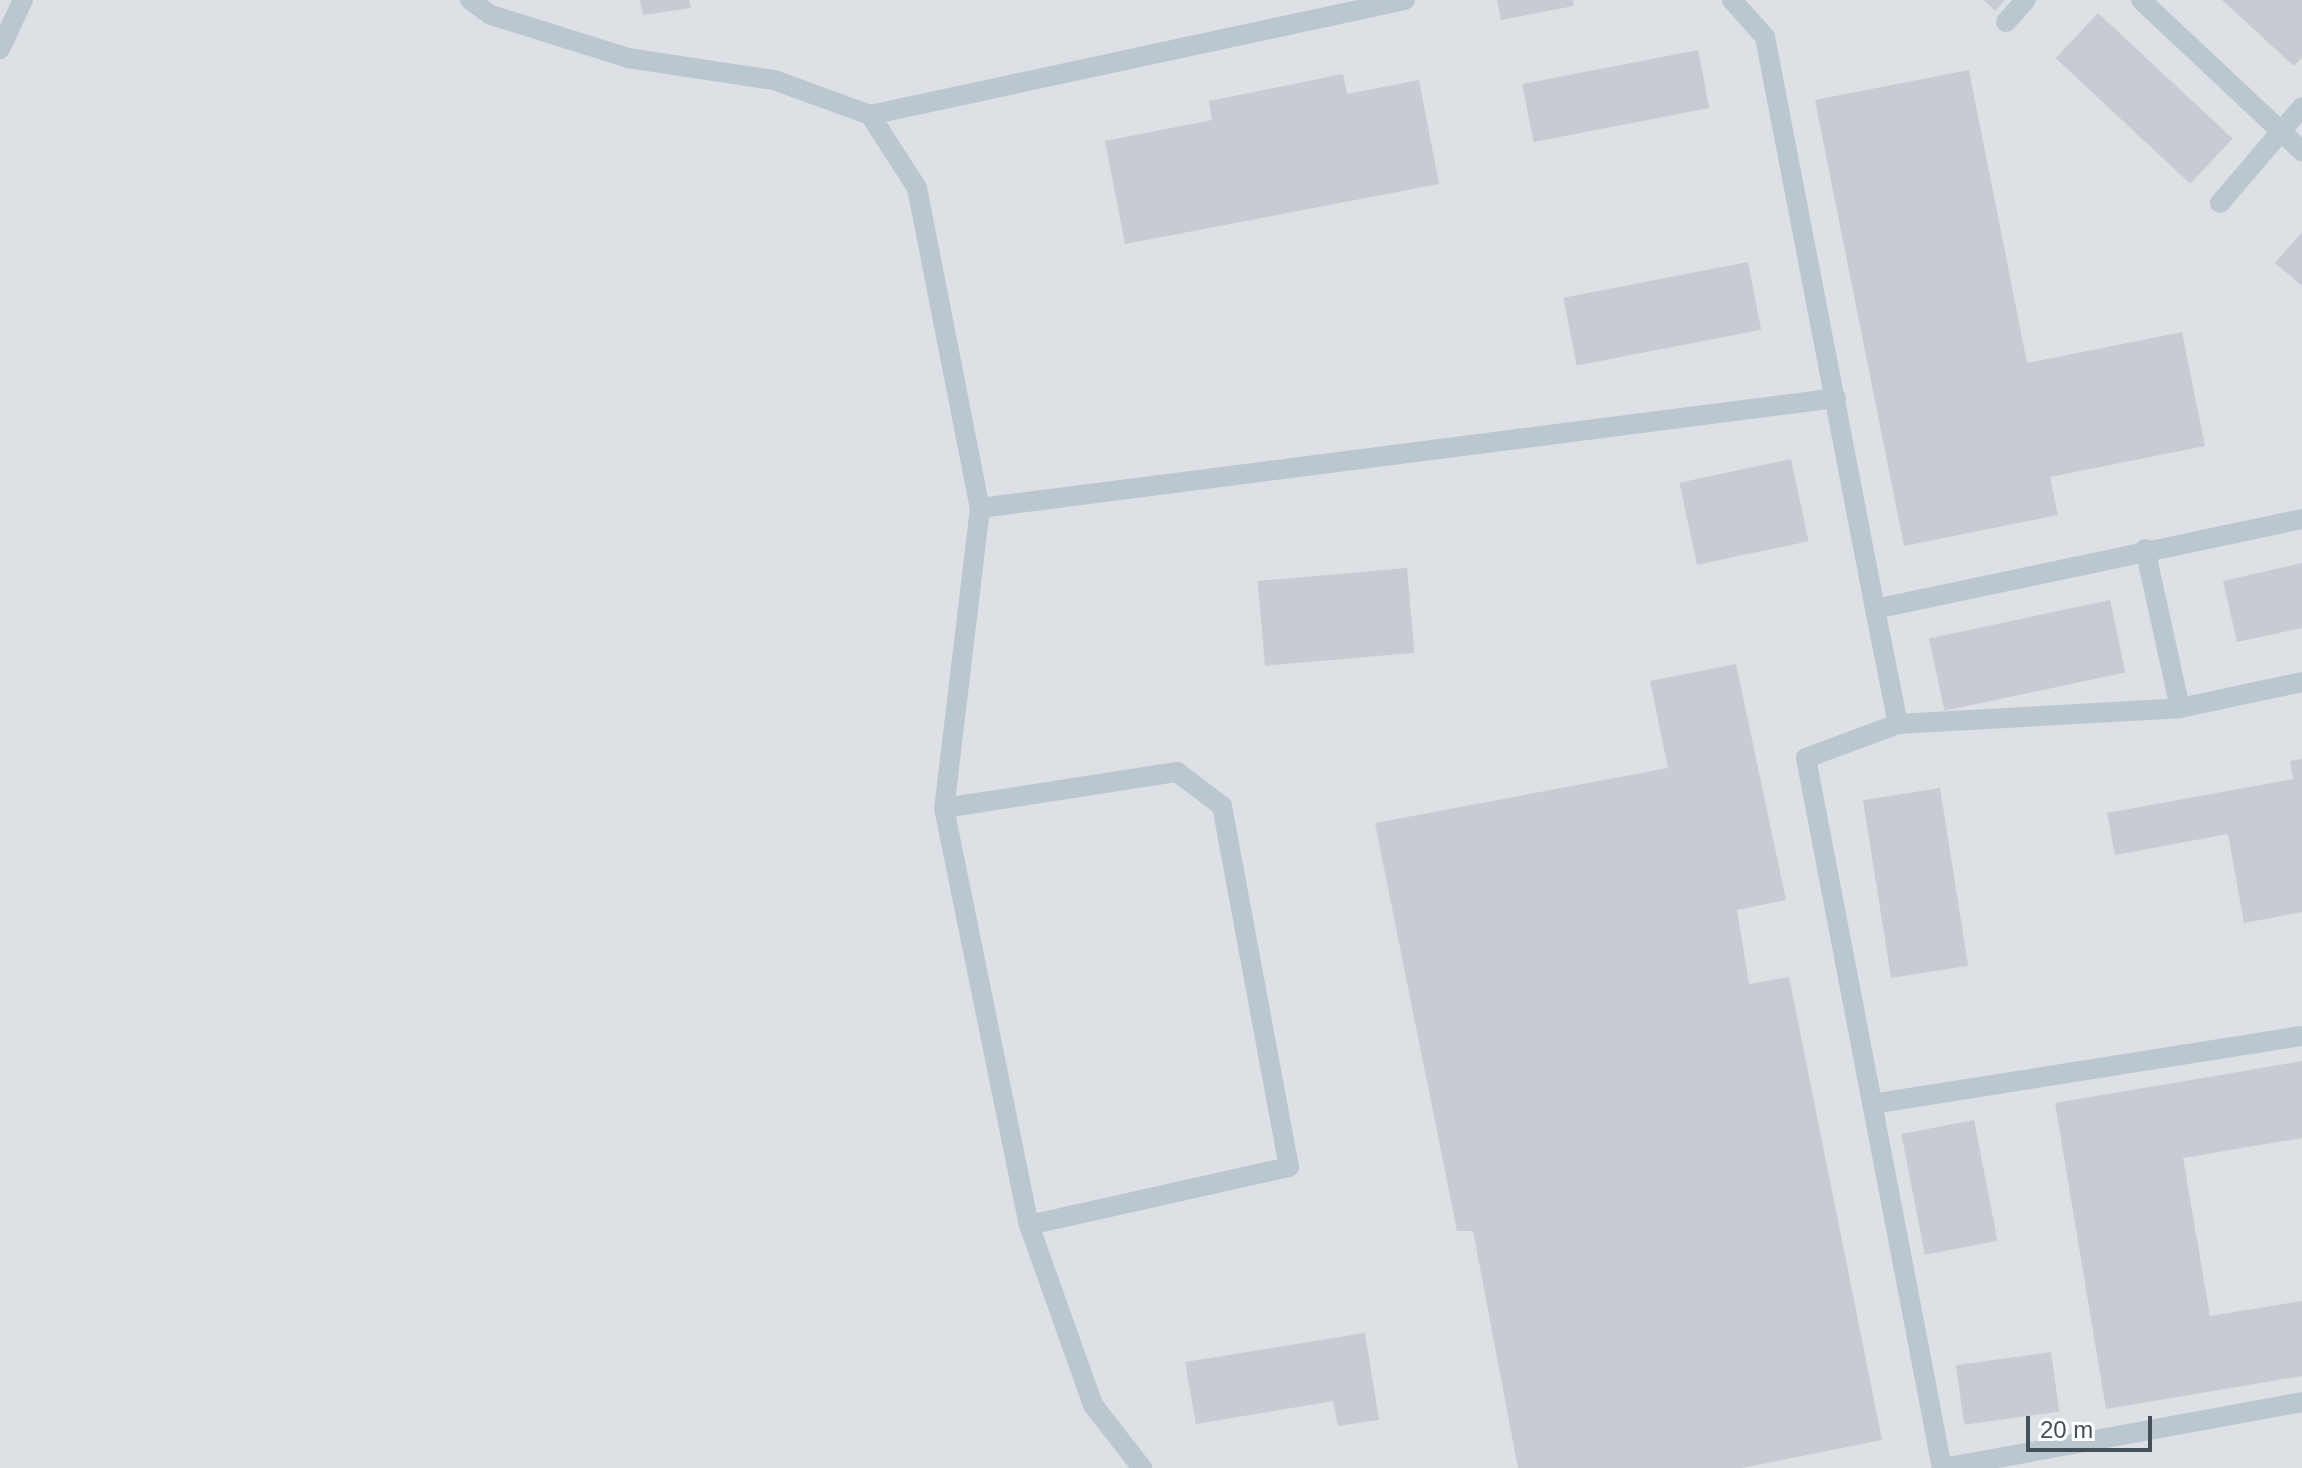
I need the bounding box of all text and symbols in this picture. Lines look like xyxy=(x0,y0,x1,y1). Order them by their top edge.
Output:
scale bar xyxy=(2030,1400,2156,1450)
text: 20 m xyxy=(2040,1416,2093,1443)

